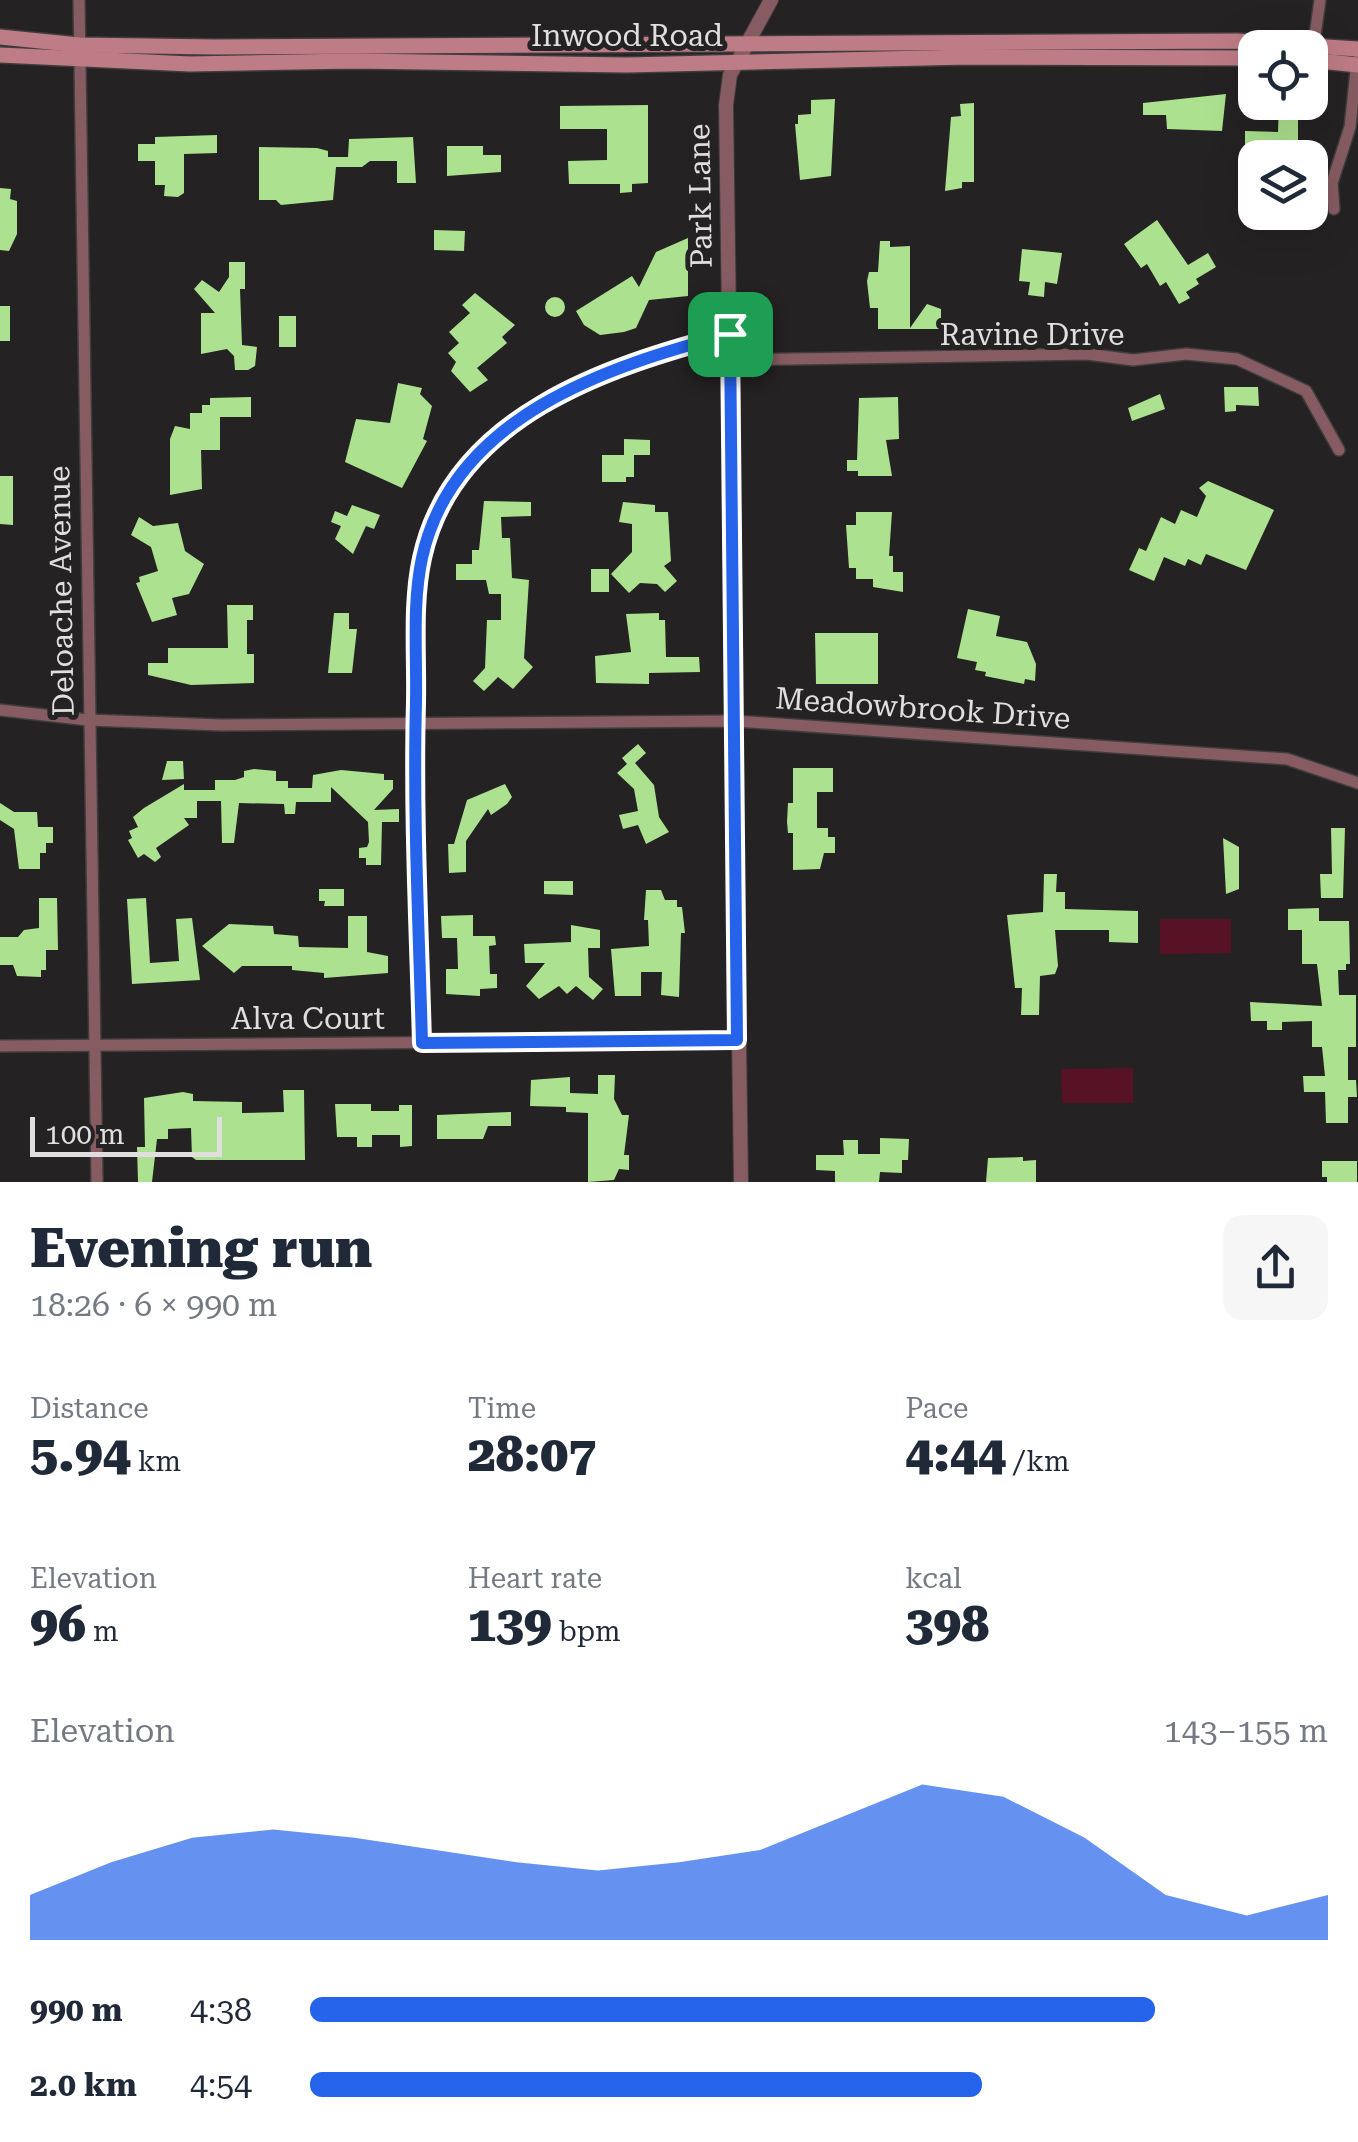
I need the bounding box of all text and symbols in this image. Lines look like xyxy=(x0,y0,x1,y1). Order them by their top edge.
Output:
street label: Inwood Road xyxy=(531,18,723,53)
map controls xyxy=(1238,30,1328,230)
button: locate xyxy=(1238,30,1328,120)
street label: Park Lane xyxy=(681,123,719,269)
button: layers xyxy=(1238,140,1328,230)
pin xyxy=(688,292,773,377)
icon: arrive xyxy=(703,307,758,362)
street label: Ravine Drive xyxy=(940,317,1124,352)
street label: Deloache Avenue xyxy=(41,465,81,717)
street label: Meadowbrook Drive xyxy=(774,680,1072,736)
street label: Alva Court xyxy=(231,1001,385,1036)
scale bar xyxy=(30,1112,222,1156)
text: 100 m xyxy=(45,1118,125,1151)
button: share xyxy=(1223,1215,1328,1320)
text: Evening run xyxy=(30,1216,372,1280)
text: 18:26 · 6 × 990 m xyxy=(30,1286,277,1324)
text: Distance xyxy=(30,1392,149,1425)
text: Time xyxy=(468,1392,536,1425)
text: Pace xyxy=(905,1392,969,1425)
text: 5.94 xyxy=(30,1425,131,1483)
text: 28:07 xyxy=(468,1425,596,1483)
text: 4:44 xyxy=(905,1425,1006,1483)
text: km xyxy=(131,1445,181,1478)
text: /km xyxy=(1006,1445,1069,1478)
text: Elevation xyxy=(30,1562,157,1595)
text: Heart rate xyxy=(468,1562,602,1595)
text: kcal xyxy=(905,1562,962,1595)
text: 96 xyxy=(30,1595,86,1653)
text: 139 xyxy=(468,1595,552,1653)
text: 398 xyxy=(905,1595,989,1653)
text: m xyxy=(86,1615,119,1648)
text: bpm xyxy=(552,1615,621,1648)
text: Elevation xyxy=(30,1712,175,1750)
text: 143–155 m xyxy=(1164,1712,1328,1750)
text: 990 m xyxy=(30,1991,123,2029)
text: 4:38 xyxy=(190,1991,252,2029)
text: 2.0 km xyxy=(30,2066,137,2104)
text: 4:54 xyxy=(190,2066,252,2104)

